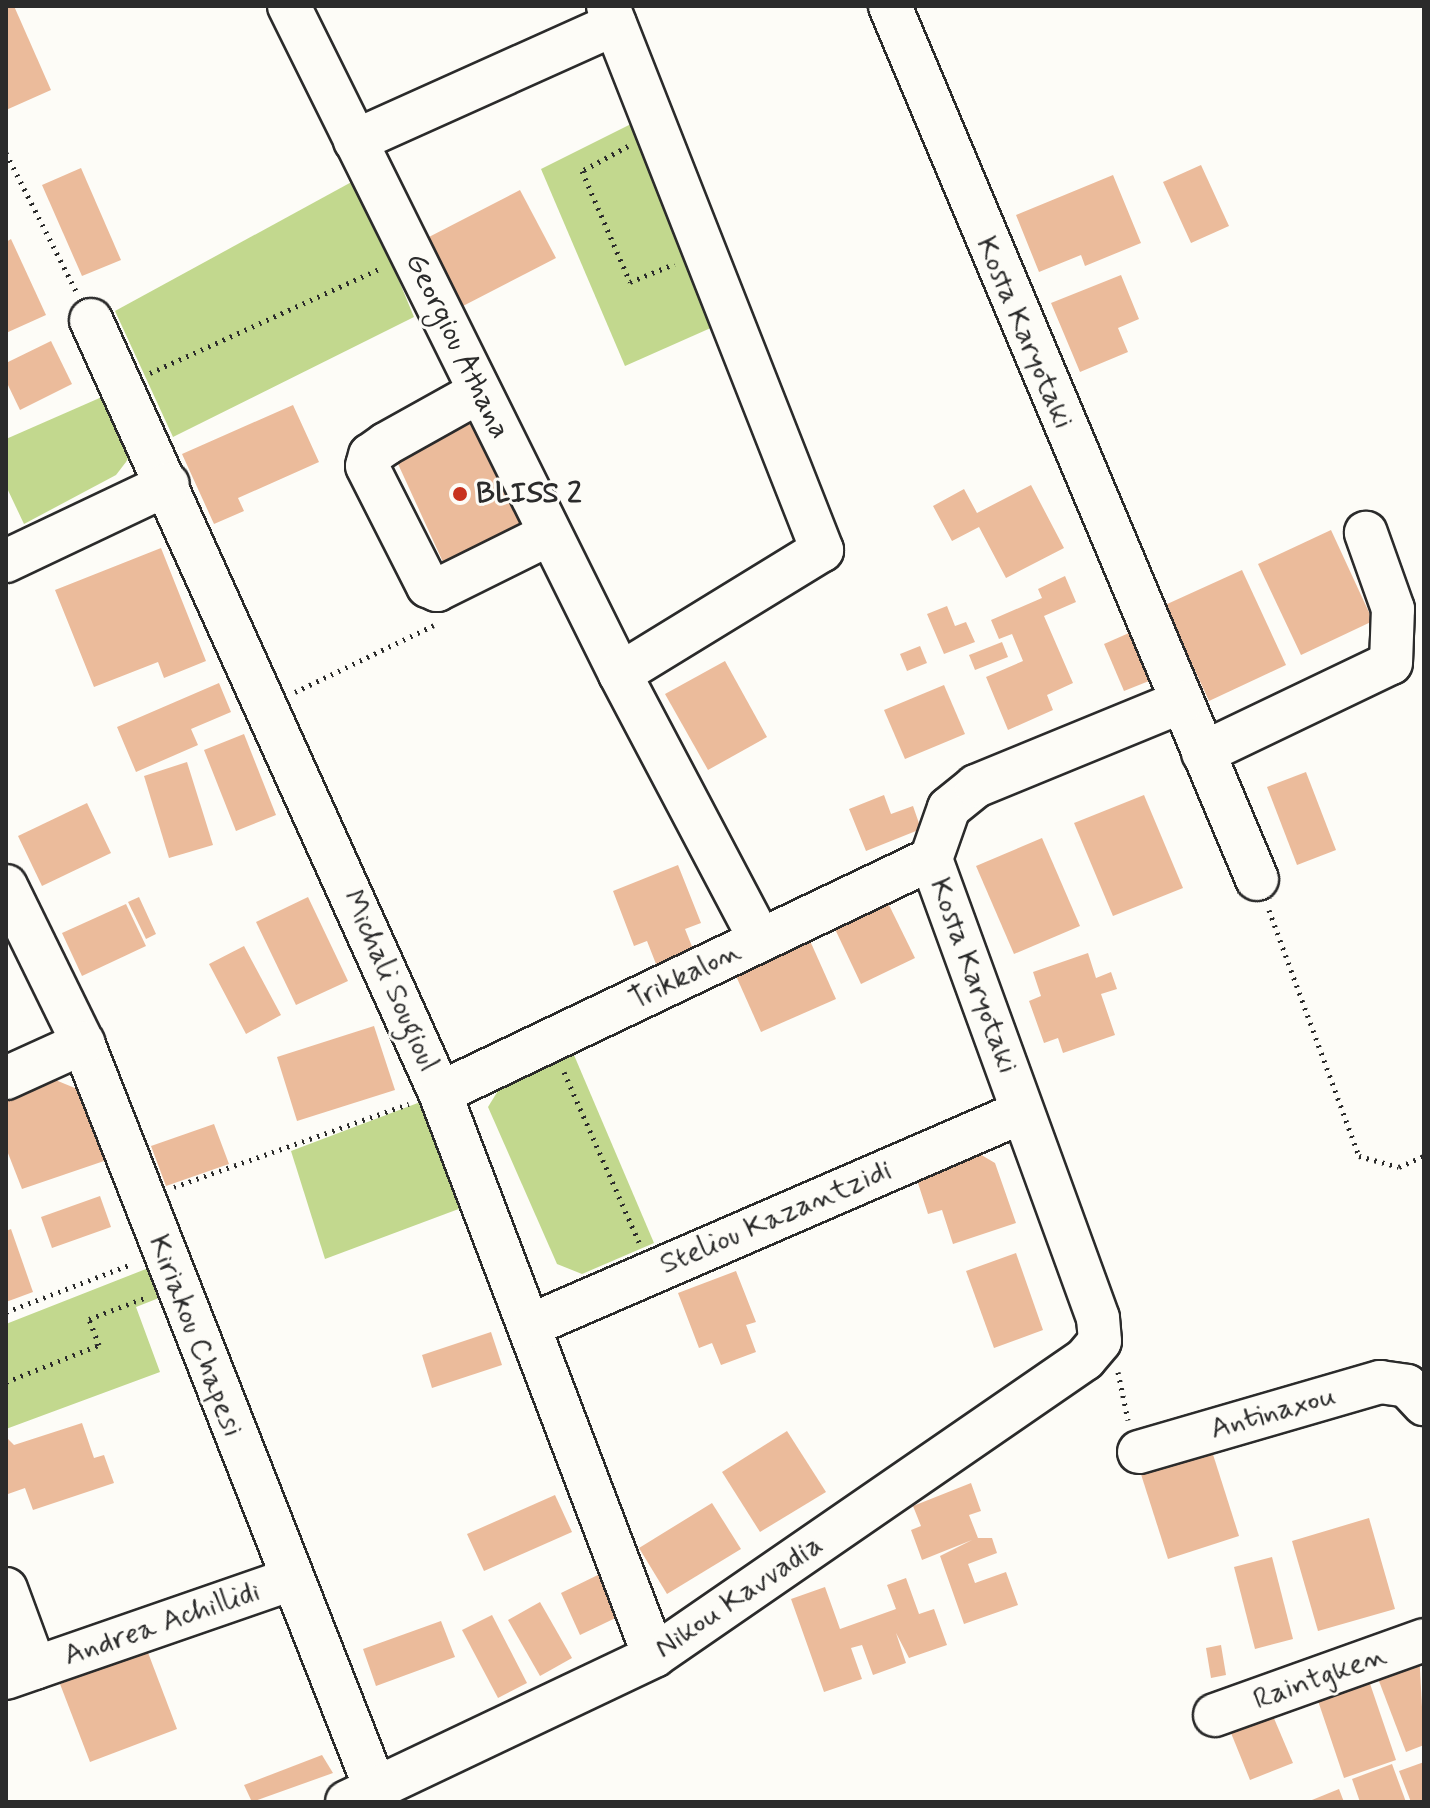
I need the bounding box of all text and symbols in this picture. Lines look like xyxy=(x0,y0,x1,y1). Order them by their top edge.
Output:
street label: Kosta Karyotaki xyxy=(967,230,1081,436)
street label: Georgiou Athana xyxy=(396,247,518,445)
place label: BLISS 2 xyxy=(476,476,582,512)
marker: BLISS 2 xyxy=(451,485,469,503)
street label: Kosta Karyotaki xyxy=(920,872,1026,1080)
street label: Michali Sougioul xyxy=(334,885,446,1077)
street label: Trikkalon xyxy=(623,934,747,1018)
street label: Steliou Kazantzidi xyxy=(656,1154,896,1282)
street label: Kiriakou Chapesi xyxy=(141,1232,249,1440)
street label: Antinaxou xyxy=(1206,1378,1340,1448)
street label: Nikou Kavvadia xyxy=(648,1527,830,1667)
street label: Andrea Achillidi xyxy=(59,1574,265,1674)
street label: Raintgken xyxy=(1249,1637,1391,1719)

